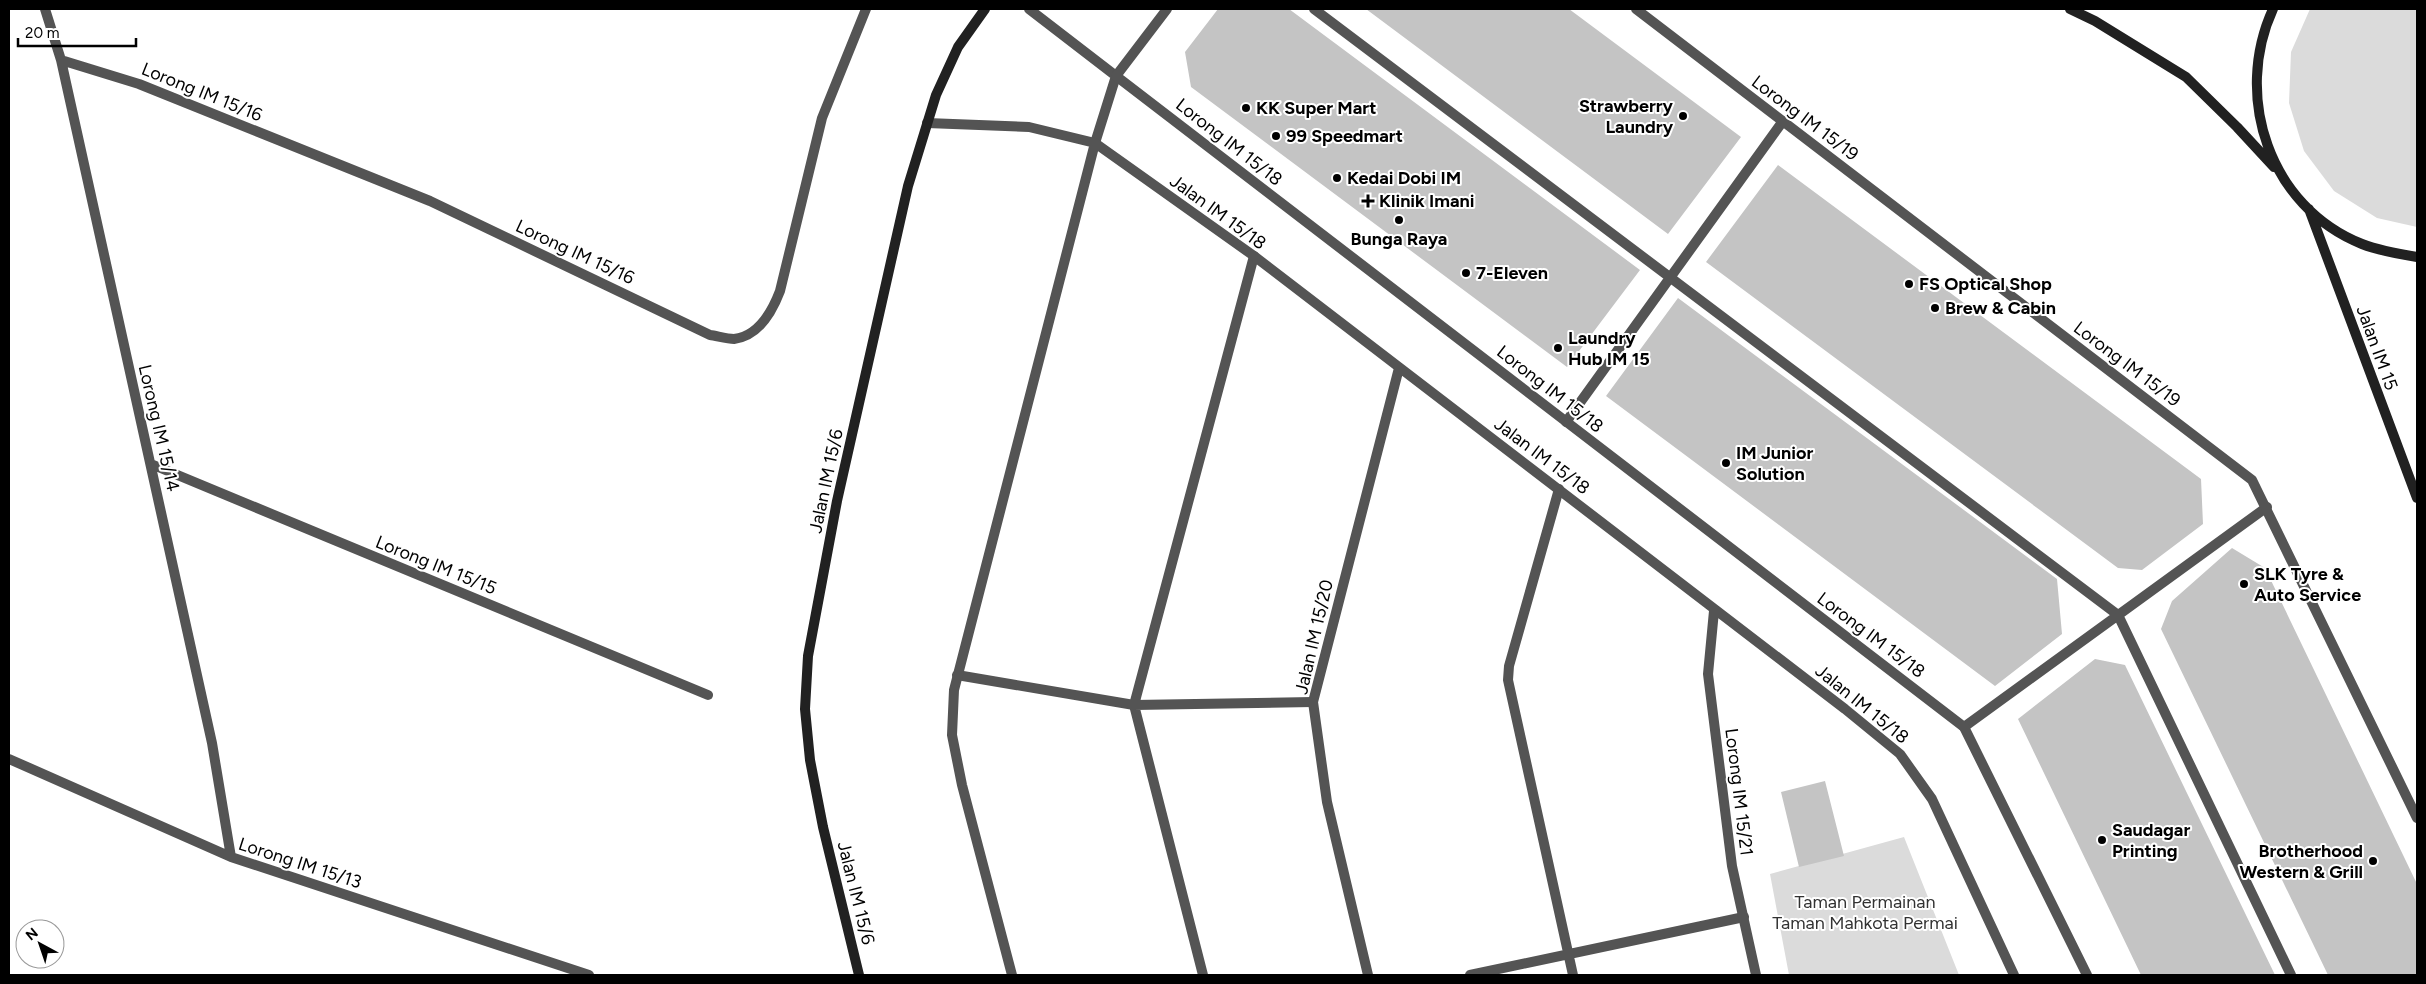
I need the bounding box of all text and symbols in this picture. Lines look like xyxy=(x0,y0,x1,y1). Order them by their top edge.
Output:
scale bar xyxy=(18,15,135,47)
text: 20 m xyxy=(25,24,59,42)
street label: Lorong IM 15/16 xyxy=(138,58,266,126)
street label: Lorong IM 15/19 xyxy=(1747,71,1863,165)
street label: Lorong IM 15/18 xyxy=(1171,94,1287,190)
place label: Strawberry Laundry xyxy=(1579,95,1674,138)
place label: KK Super Mart xyxy=(1256,97,1376,119)
marker: KK Super Mart xyxy=(1240,102,1252,114)
marker: Strawberry Laundry xyxy=(1677,110,1689,122)
place label: 99 Speedmart xyxy=(1286,125,1403,147)
marker: 99 Speedmart xyxy=(1270,130,1282,142)
place label: Kedai Dobi IM xyxy=(1347,167,1461,189)
street label: Jalan IM 15/18 xyxy=(1165,170,1271,254)
marker: Kedai Dobi IM xyxy=(1331,172,1343,184)
place label: Klinik Imani xyxy=(1379,190,1474,212)
marker: Klinik Imani xyxy=(1361,194,1375,208)
marker: Bunga Raya xyxy=(1393,214,1405,226)
street label: Lorong IM 15/16 xyxy=(512,215,638,289)
place label: Bunga Raya xyxy=(1351,228,1447,250)
place label: 7-Eleven xyxy=(1476,262,1548,284)
marker: 7-Eleven xyxy=(1460,267,1472,279)
place label: FS Optical Shop xyxy=(1919,273,2052,295)
marker: FS Optical Shop xyxy=(1903,278,1915,290)
place label: Brew & Cabin xyxy=(1945,297,2056,319)
marker: Brew & Cabin xyxy=(1929,302,1941,314)
street label: Jalan IM 15 xyxy=(2352,303,2402,393)
street label: Lorong IM 15/19 xyxy=(2069,317,2185,411)
place label: Laundry Hub IM 15 xyxy=(1568,327,1650,370)
street label: Lorong IM 15/18 xyxy=(1492,341,1608,437)
marker: Laundry Hub IM 15 xyxy=(1552,342,1564,354)
street label: Lorong IM 15/14 xyxy=(134,363,184,493)
street label: Jalan IM 15/18 xyxy=(1490,413,1594,499)
street label: Jalan IM 15/6 xyxy=(804,427,848,535)
place label: IM Junior Solution xyxy=(1736,442,1813,485)
marker: IM Junior Solution xyxy=(1720,457,1732,469)
street label: Lorong IM 15/15 xyxy=(372,531,500,599)
place label: SLK Tyre & Auto Service xyxy=(2254,563,2361,606)
street label: Jalan IM 15/20 xyxy=(1290,578,1338,696)
marker: SLK Tyre & Auto Service xyxy=(2238,578,2250,590)
street label: Lorong IM 15/18 xyxy=(1813,587,1929,683)
street label: Jalan IM 15/18 xyxy=(1811,660,1913,748)
street label: Lorong IM 15/21 xyxy=(1720,727,1758,857)
place label: Saudagar Printing xyxy=(2112,819,2190,862)
street label: Lorong IM 15/13 xyxy=(236,833,364,893)
marker: Saudagar Printing xyxy=(2096,834,2108,846)
street label: Jalan IM 15/6 xyxy=(833,839,879,947)
place label: Brotherhood Western & Grill xyxy=(2240,840,2363,883)
marker: Brotherhood Western & Grill xyxy=(2367,855,2379,867)
park label: Taman Permainan Taman Mahkota Permai xyxy=(1772,891,1958,934)
north arrow xyxy=(15,919,65,969)
text: N xyxy=(22,924,42,944)

